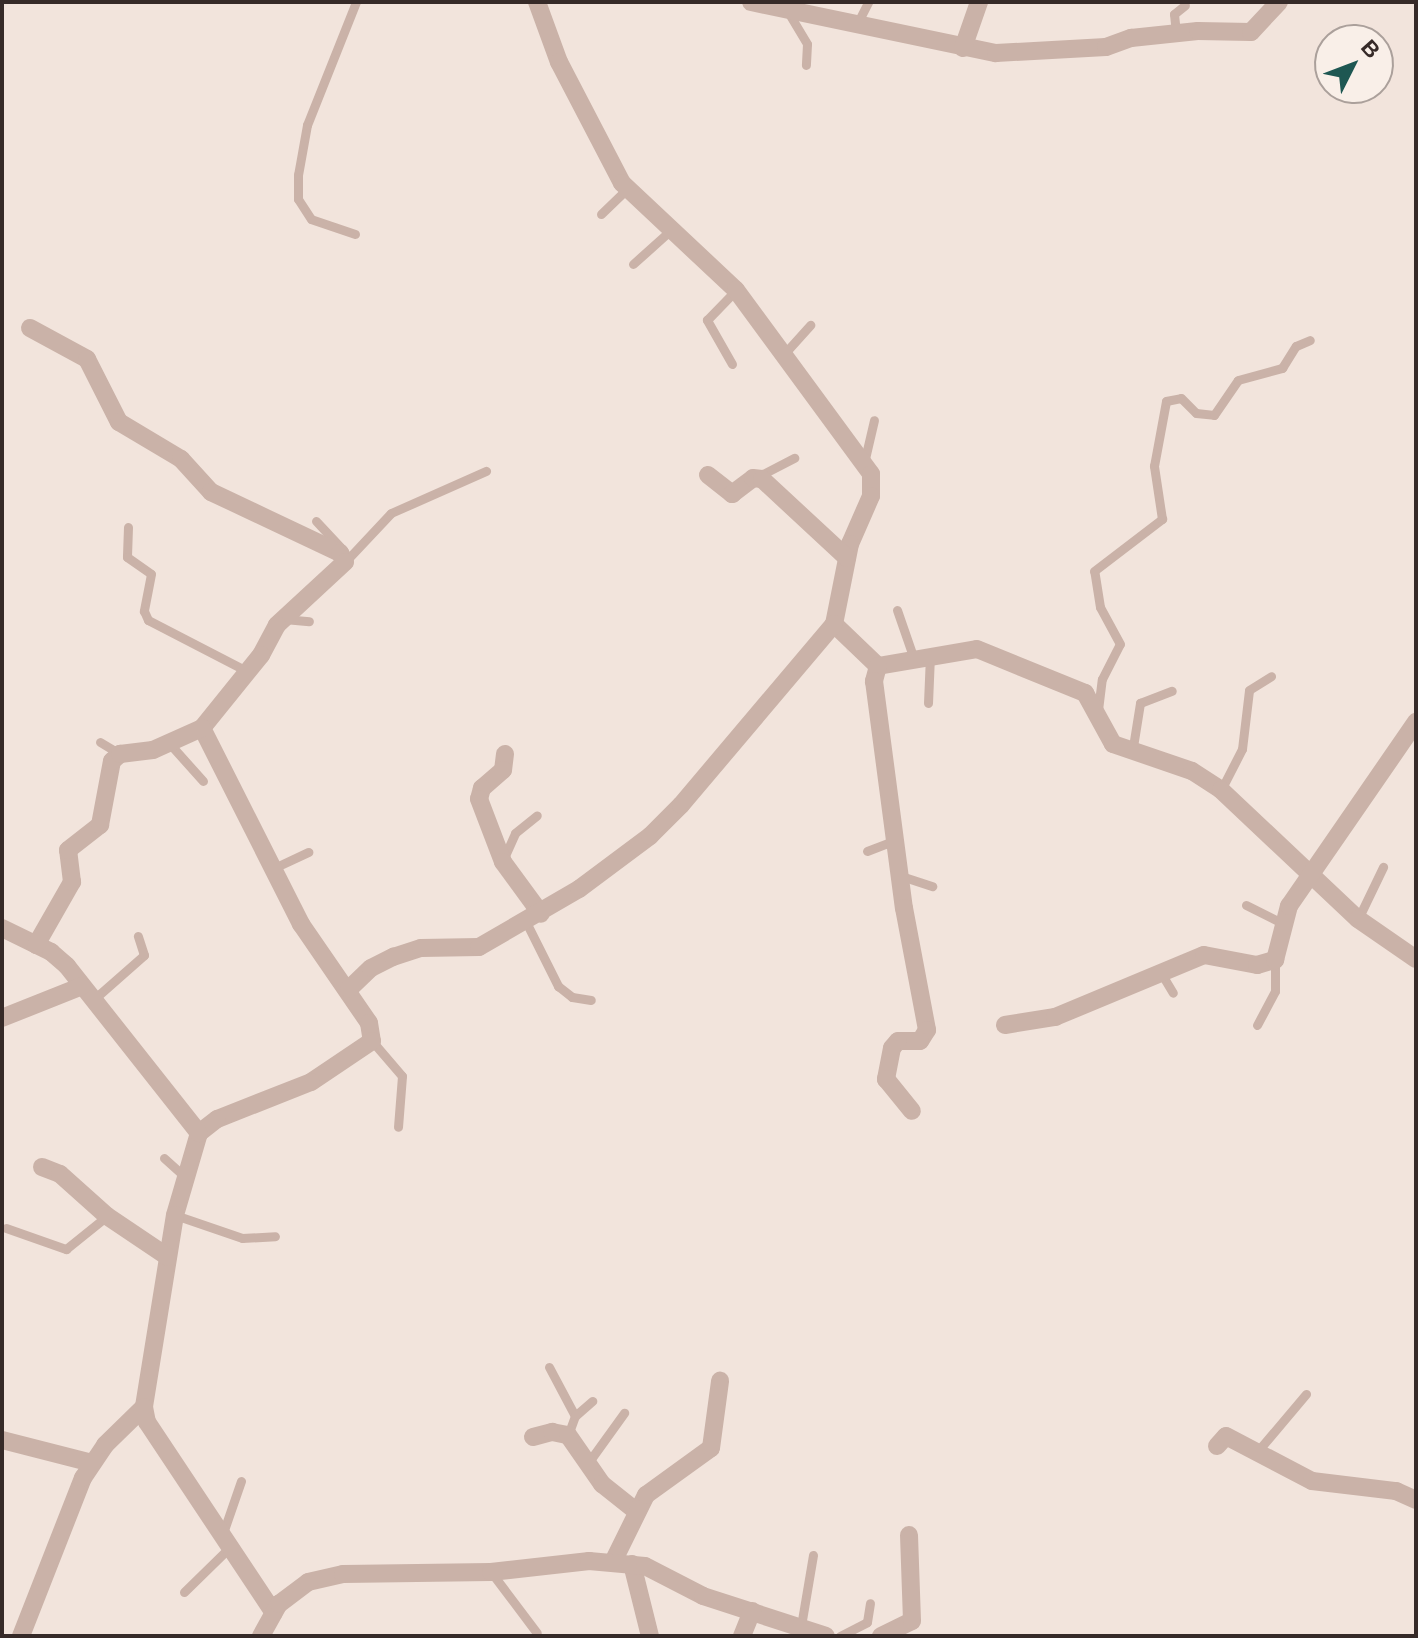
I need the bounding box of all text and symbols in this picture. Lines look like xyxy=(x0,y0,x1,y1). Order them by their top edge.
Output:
north arrow xyxy=(1314,24,1394,104)
text: B xyxy=(1356,35,1385,63)

